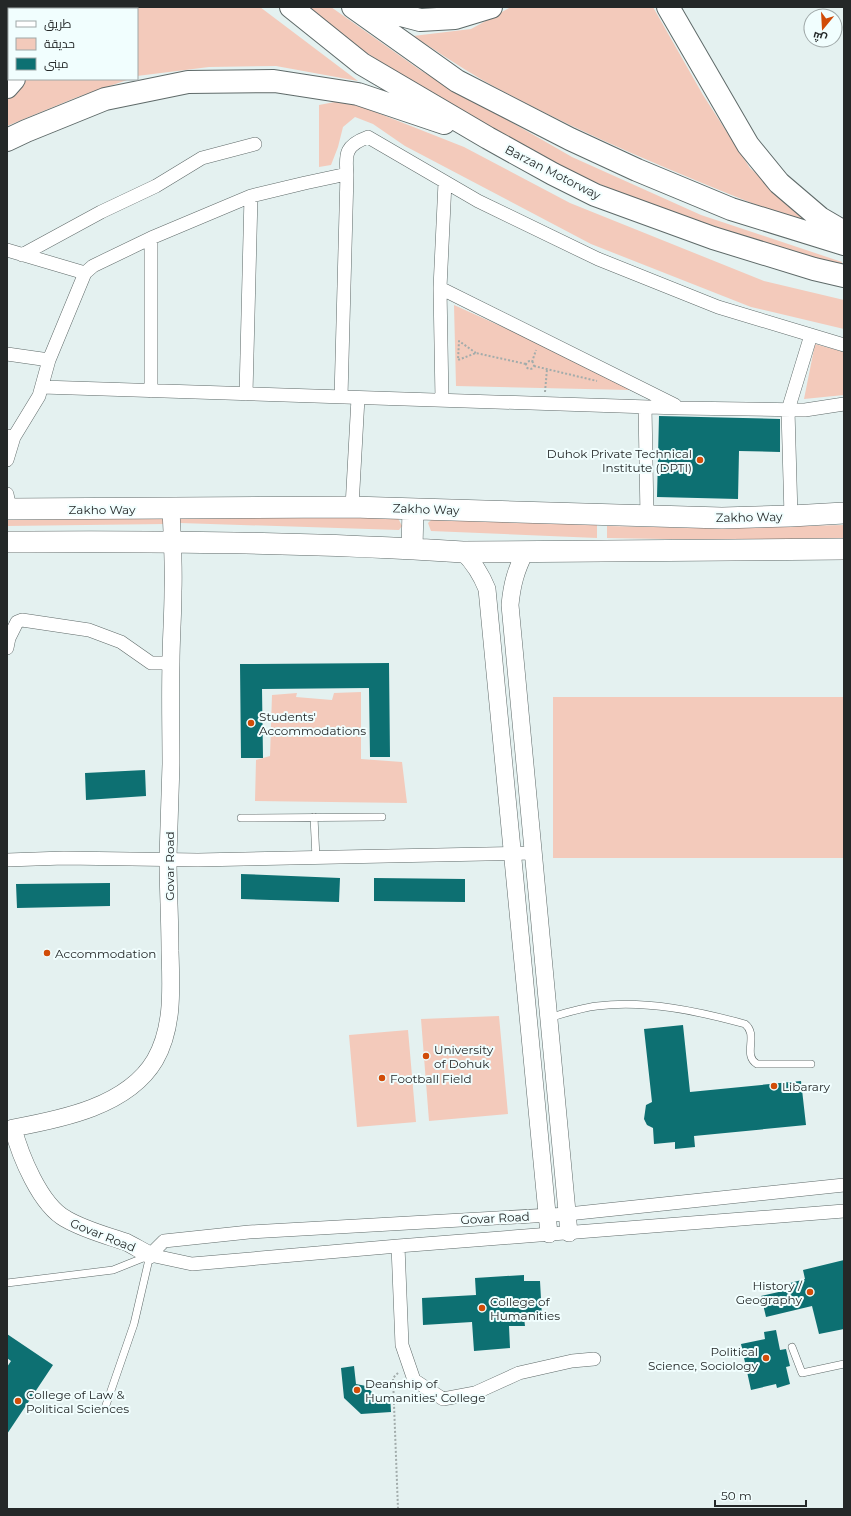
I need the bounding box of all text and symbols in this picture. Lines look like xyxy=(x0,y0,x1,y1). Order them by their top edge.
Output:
legend xyxy=(8,8,138,80)
north arrow xyxy=(803,8,843,48)
text: طريق xyxy=(44,16,72,31)
text: ش xyxy=(811,29,829,46)
text: حديقة xyxy=(44,36,75,51)
text: مبنى xyxy=(44,56,69,71)
street label: Barzan Motorway xyxy=(503,141,604,203)
place label: Duhok Private Technical Institute (DPTI) xyxy=(547,446,692,475)
marker: Duhok Private Technical Institute (DPTI) xyxy=(695,455,705,465)
street label: Zakho Way xyxy=(392,500,460,518)
street label: Zakho Way xyxy=(69,502,136,517)
street label: Zakho Way xyxy=(715,509,783,525)
place label: Students' Accommodations xyxy=(259,709,366,738)
marker: Students' Accommodations xyxy=(246,718,256,728)
street label: Govar Road xyxy=(162,831,177,901)
place label: Accommodation xyxy=(55,946,156,961)
marker: Accommodation xyxy=(42,948,52,958)
place label: University of Dohuk xyxy=(434,1042,494,1071)
marker: University of Dohuk xyxy=(421,1051,431,1061)
place label: Football Field xyxy=(390,1071,472,1086)
marker: Football Field xyxy=(377,1073,387,1083)
place label: Libarary xyxy=(782,1079,831,1094)
marker: Libarary xyxy=(769,1081,779,1091)
street label: Govar Road xyxy=(460,1209,530,1227)
street label: Govar Road xyxy=(68,1215,138,1255)
place label: History / Geography xyxy=(736,1278,803,1307)
marker: History / Geography xyxy=(805,1287,815,1297)
place label: College of Humanities xyxy=(490,1294,560,1323)
marker: College of Humanities xyxy=(477,1303,487,1313)
place label: Political Science, Sociology xyxy=(648,1344,758,1373)
marker: Political Science, Sociology xyxy=(761,1353,771,1363)
place label: Deanship of Humanities' College xyxy=(365,1376,486,1405)
marker: Deanship of Humanities' College xyxy=(352,1385,362,1395)
place label: College of Law & Political Sciences xyxy=(26,1387,129,1416)
marker: College of Law & Political Sciences xyxy=(13,1396,23,1406)
scale bar xyxy=(715,1482,806,1508)
text: 50 m xyxy=(721,1488,752,1503)

